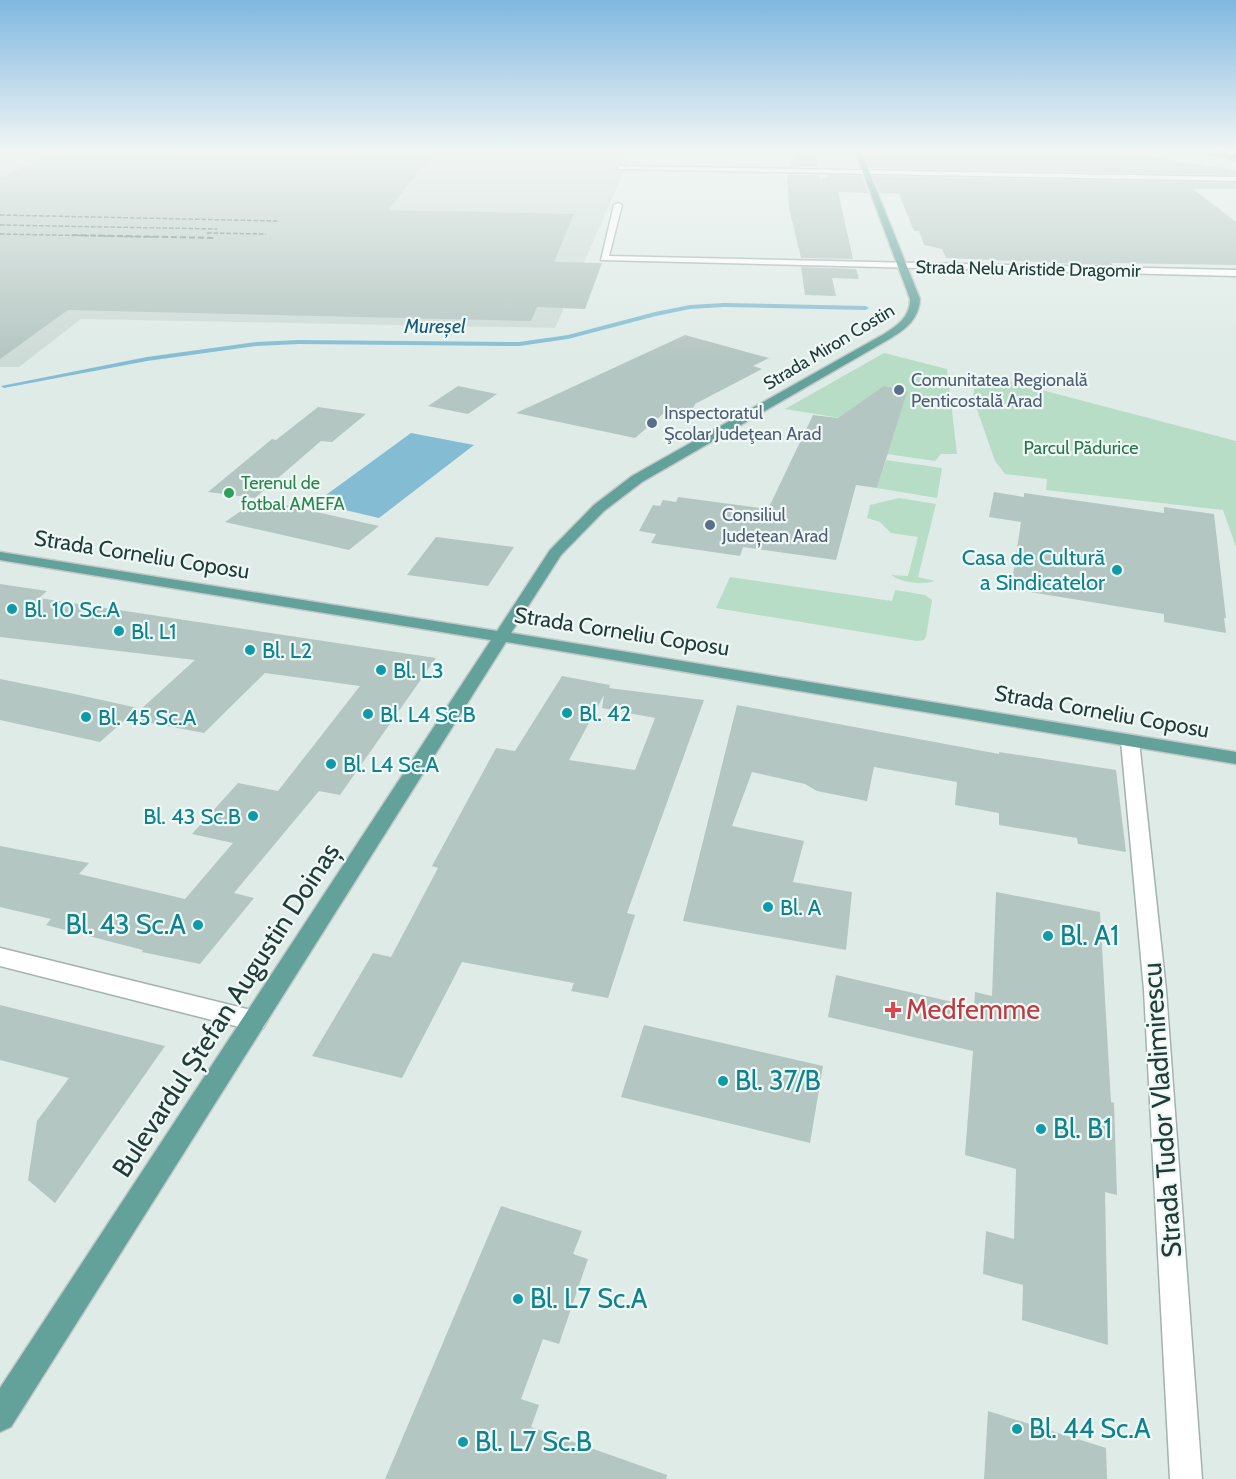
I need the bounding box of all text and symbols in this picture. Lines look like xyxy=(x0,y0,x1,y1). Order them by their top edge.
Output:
street label: Strada Nelu Aristide Dragomir xyxy=(915,256,1141,282)
street label: Strada Miron Costin xyxy=(759,299,899,395)
water label: Mureșel xyxy=(403,314,466,338)
place label: Comunitatea Regională Penticostală Arad xyxy=(911,369,1088,412)
marker: Comunitatea Regională Penticostală Arad xyxy=(892,383,906,397)
place label: Inspectoratul Şcolar Judeţean Arad xyxy=(664,402,821,445)
marker: Inspectoratul Şcolar Judeţean Arad xyxy=(645,416,659,430)
park label: Parcul Pădurice xyxy=(1024,437,1138,459)
place label: Terenul de fotbal AMEFA xyxy=(241,472,345,515)
marker: Terenul de fotbal AMEFA xyxy=(222,486,236,500)
place label: Consiliul Județean Arad xyxy=(721,504,828,548)
marker: Consiliul Județean Arad xyxy=(703,518,717,532)
street label: Strada Corneliu Coposu xyxy=(32,524,251,585)
place label: Casa de Cultură a Sindicatelor xyxy=(962,544,1105,596)
marker: Casa de Cultură a Sindicatelor xyxy=(1110,563,1124,577)
place label: Bl. 10 Sc.A xyxy=(24,596,121,623)
street label: Strada Corneliu Coposu xyxy=(512,601,731,662)
marker: Bl. 10 Sc.A xyxy=(5,602,19,616)
place label: Bl. L1 xyxy=(131,618,176,645)
marker: Bl. L1 xyxy=(112,624,126,638)
place label: Bl. L2 xyxy=(262,637,312,664)
marker: Bl. L2 xyxy=(243,643,257,657)
place label: Bl. L3 xyxy=(393,657,444,684)
marker: Bl. L3 xyxy=(374,663,388,677)
street label: Strada Corneliu Coposu xyxy=(992,679,1211,744)
place label: Bl. 42 xyxy=(579,700,631,727)
place label: Bl. L4 Sc.B xyxy=(380,701,476,728)
place label: Bl. 45 Sc.A xyxy=(98,704,197,731)
marker: Bl. 42 xyxy=(560,706,574,720)
marker: Bl. L4 Sc.B xyxy=(361,707,375,721)
marker: Bl. 45 Sc.A xyxy=(79,710,93,724)
place label: Bl. L4 Sc.A xyxy=(343,751,439,778)
marker: Bl. L4 Sc.A xyxy=(324,757,338,771)
place label: Bl. 43 Sc.B xyxy=(143,803,241,830)
marker: Bl. 43 Sc.B xyxy=(246,809,260,823)
street label: Bulevardul Ștefan Augustin Doinaș xyxy=(105,836,347,1184)
place label: Bl. A xyxy=(780,894,822,921)
marker: Bl. A xyxy=(761,900,775,914)
place label: Bl. 43 Sc.A xyxy=(65,908,186,941)
marker: Bl. 43 Sc.A xyxy=(191,918,205,932)
place label: Bl. A1 xyxy=(1060,919,1119,952)
marker: Bl. A1 xyxy=(1041,929,1055,943)
street label: Strada Tudor Vladimirescu xyxy=(1135,961,1188,1259)
place label: Medfemme xyxy=(906,993,1040,1026)
marker: Medfemme xyxy=(884,1001,902,1019)
place label: Bl. 37/B xyxy=(735,1064,821,1097)
marker: Bl. 37/B xyxy=(716,1074,730,1088)
place label: Bl. B1 xyxy=(1053,1112,1112,1145)
marker: Bl. B1 xyxy=(1034,1122,1048,1136)
place label: Bl. L7 Sc.A xyxy=(530,1282,648,1315)
marker: Bl. L7 Sc.A xyxy=(511,1292,525,1306)
place label: Bl. 44 Sc.A xyxy=(1029,1412,1151,1445)
marker: Bl. 44 Sc.A xyxy=(1010,1422,1024,1436)
place label: Bl. L7 Sc.B xyxy=(475,1425,592,1458)
marker: Bl. L7 Sc.B xyxy=(456,1435,470,1449)

